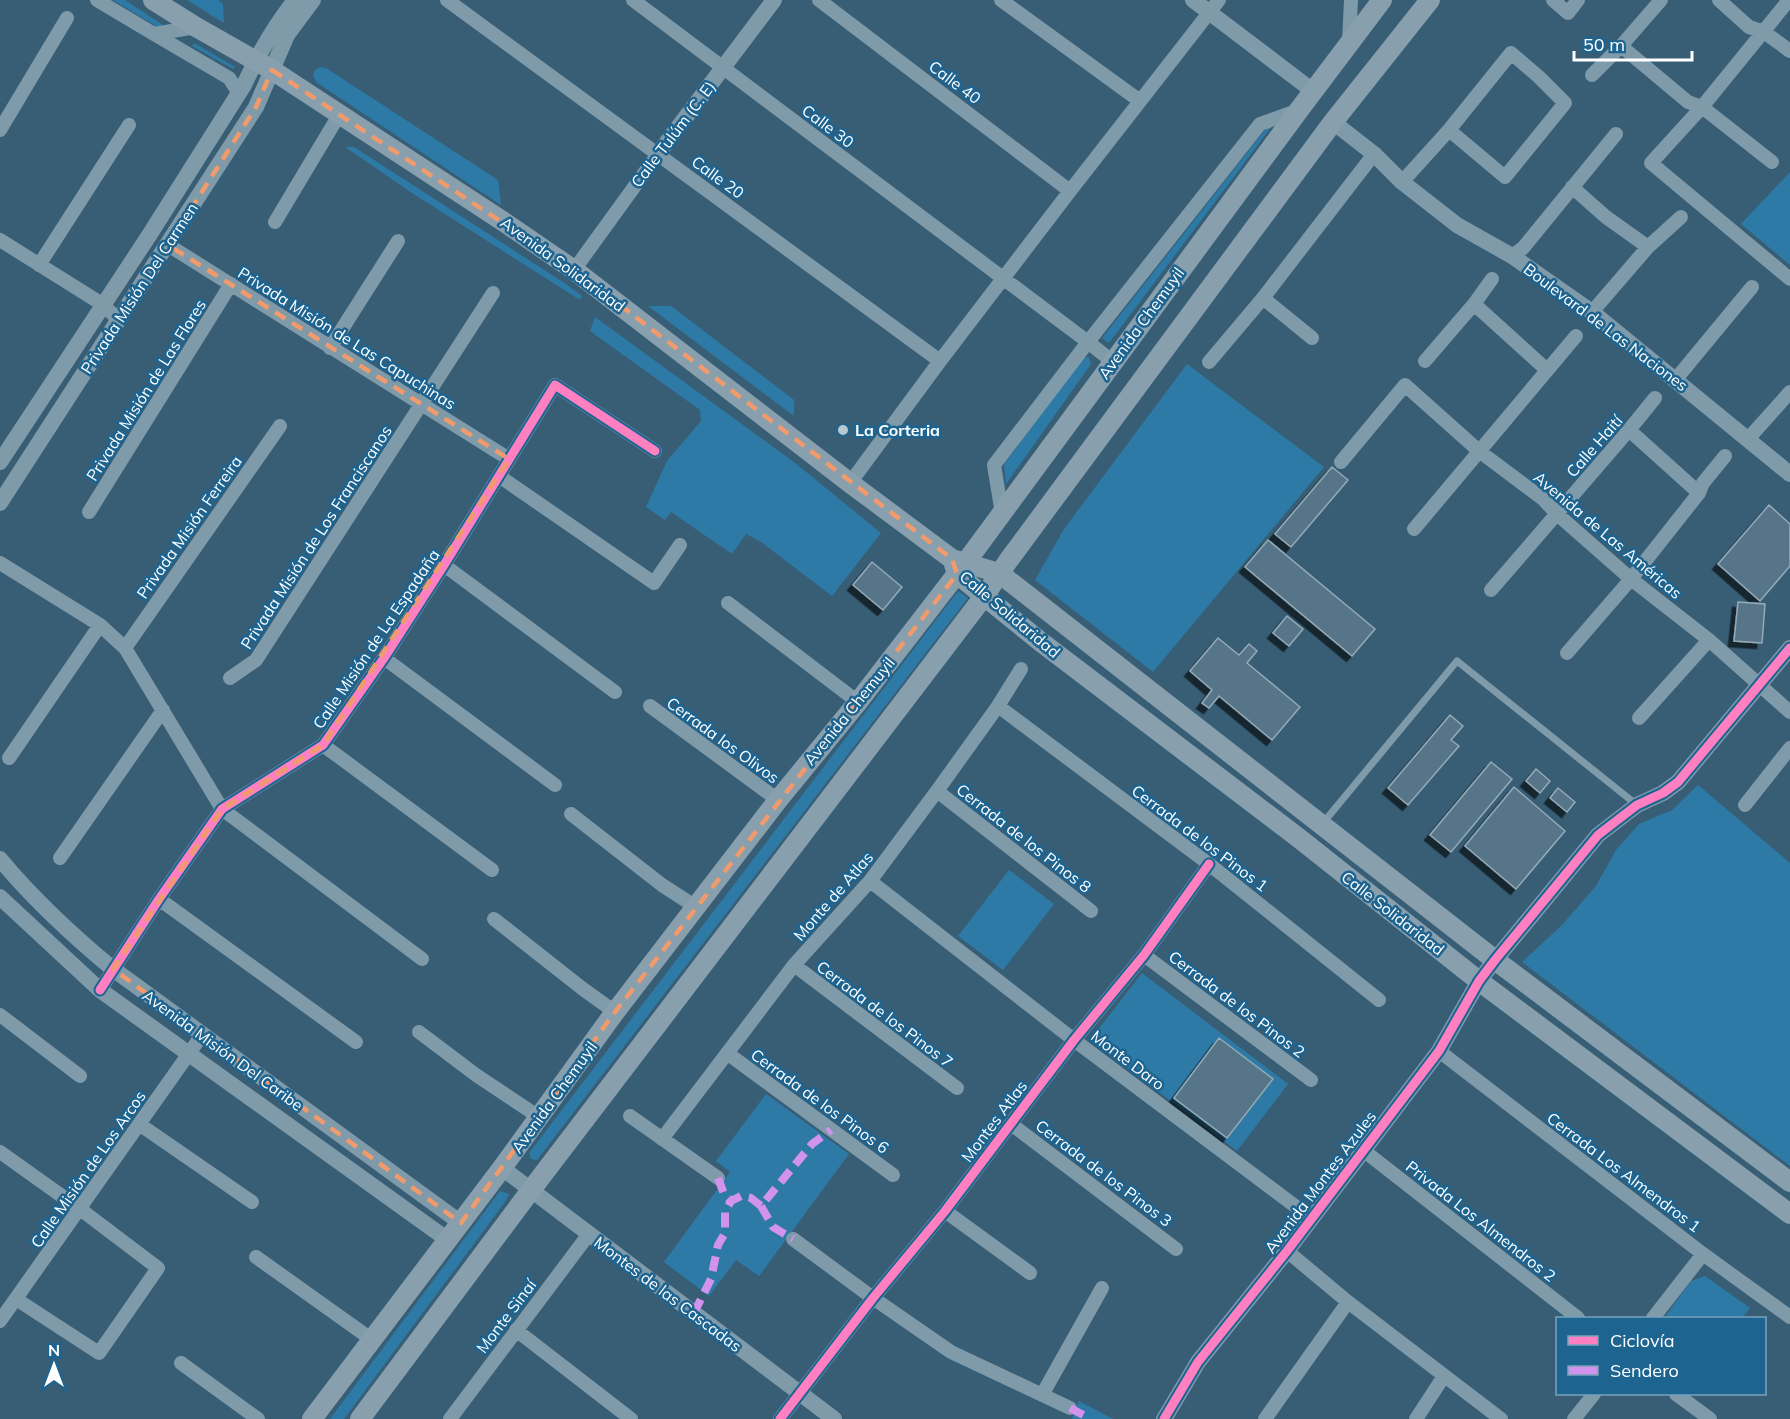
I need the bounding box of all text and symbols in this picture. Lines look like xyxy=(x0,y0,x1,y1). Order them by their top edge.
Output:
scale bar xyxy=(1574,24,1692,62)
text: 50 m xyxy=(1583,33,1625,56)
street label: Calle 40 xyxy=(925,56,985,108)
street label: Calle Tulúm (C. E) xyxy=(626,77,720,191)
street label: Calle 30 xyxy=(798,100,858,152)
street label: Calle 20 xyxy=(688,151,748,203)
street label: Privada Misión Del Carmen xyxy=(76,199,202,377)
street label: Avenida Solidaridad xyxy=(497,212,629,316)
street label: Boulevard de Las Naciones xyxy=(1520,259,1692,395)
street label: Privada Misión de Las Capuchinas xyxy=(234,262,460,414)
street label: Avenida Chemuyil xyxy=(1094,263,1188,383)
street label: Privada Misión de Las Flores xyxy=(82,295,210,484)
street label: Calle Haití xyxy=(1562,410,1627,481)
place label: La Corteria xyxy=(855,420,940,440)
street label: Privada Misión de Los Franciscanos xyxy=(236,421,396,653)
marker: La Corteria xyxy=(836,423,850,437)
street label: Privada Misión Ferreira xyxy=(132,452,246,602)
street label: Avenida de Las Américas xyxy=(1530,467,1686,603)
street label: Calle Misión de La Espadaña xyxy=(308,545,444,733)
street label: Calle Solidaridad xyxy=(956,566,1064,662)
street label: Avenida Chemuyil xyxy=(799,653,899,769)
street label: Cerrada los Olivos xyxy=(663,693,783,788)
street label: Cerrada de los Pinos 8 xyxy=(953,779,1095,897)
street label: Cerrada de los Pinos 1 xyxy=(1128,780,1272,896)
street label: Monte de Atlas xyxy=(789,847,877,945)
street label: Calle Solidaridad xyxy=(1338,867,1448,959)
street label: Cerrada de los Pinos 2 xyxy=(1165,946,1309,1062)
street label: Cerrada de los Pinos 7 xyxy=(813,956,957,1072)
street label: Avenida Misión Del Caribe xyxy=(139,985,307,1115)
street label: Monte Daro xyxy=(1087,1026,1169,1094)
street label: Avenida Chemuyil xyxy=(507,1037,601,1157)
street label: Cerrada de los Pinos 6 xyxy=(747,1044,893,1158)
street label: Montes Atlas xyxy=(957,1076,1031,1166)
street label: Calle Misión de Los Arcos xyxy=(26,1086,150,1251)
street label: Avenida Montes Azules xyxy=(1260,1107,1380,1257)
street label: Cerrada Los Almendros 1 xyxy=(1543,1108,1705,1236)
street label: Cerrada de los Pinos 3 xyxy=(1032,1115,1176,1231)
street label: Privada Los Almendros 2 xyxy=(1402,1156,1560,1286)
street label: Montes de las Cascadas xyxy=(590,1232,746,1356)
street label: Monte Sinaí xyxy=(472,1274,541,1357)
legend xyxy=(1556,1317,1766,1395)
text: Ciclovía xyxy=(1610,1329,1675,1352)
north arrow xyxy=(24,1335,84,1395)
text: N xyxy=(48,1340,60,1360)
text: Sendero xyxy=(1610,1359,1679,1382)

